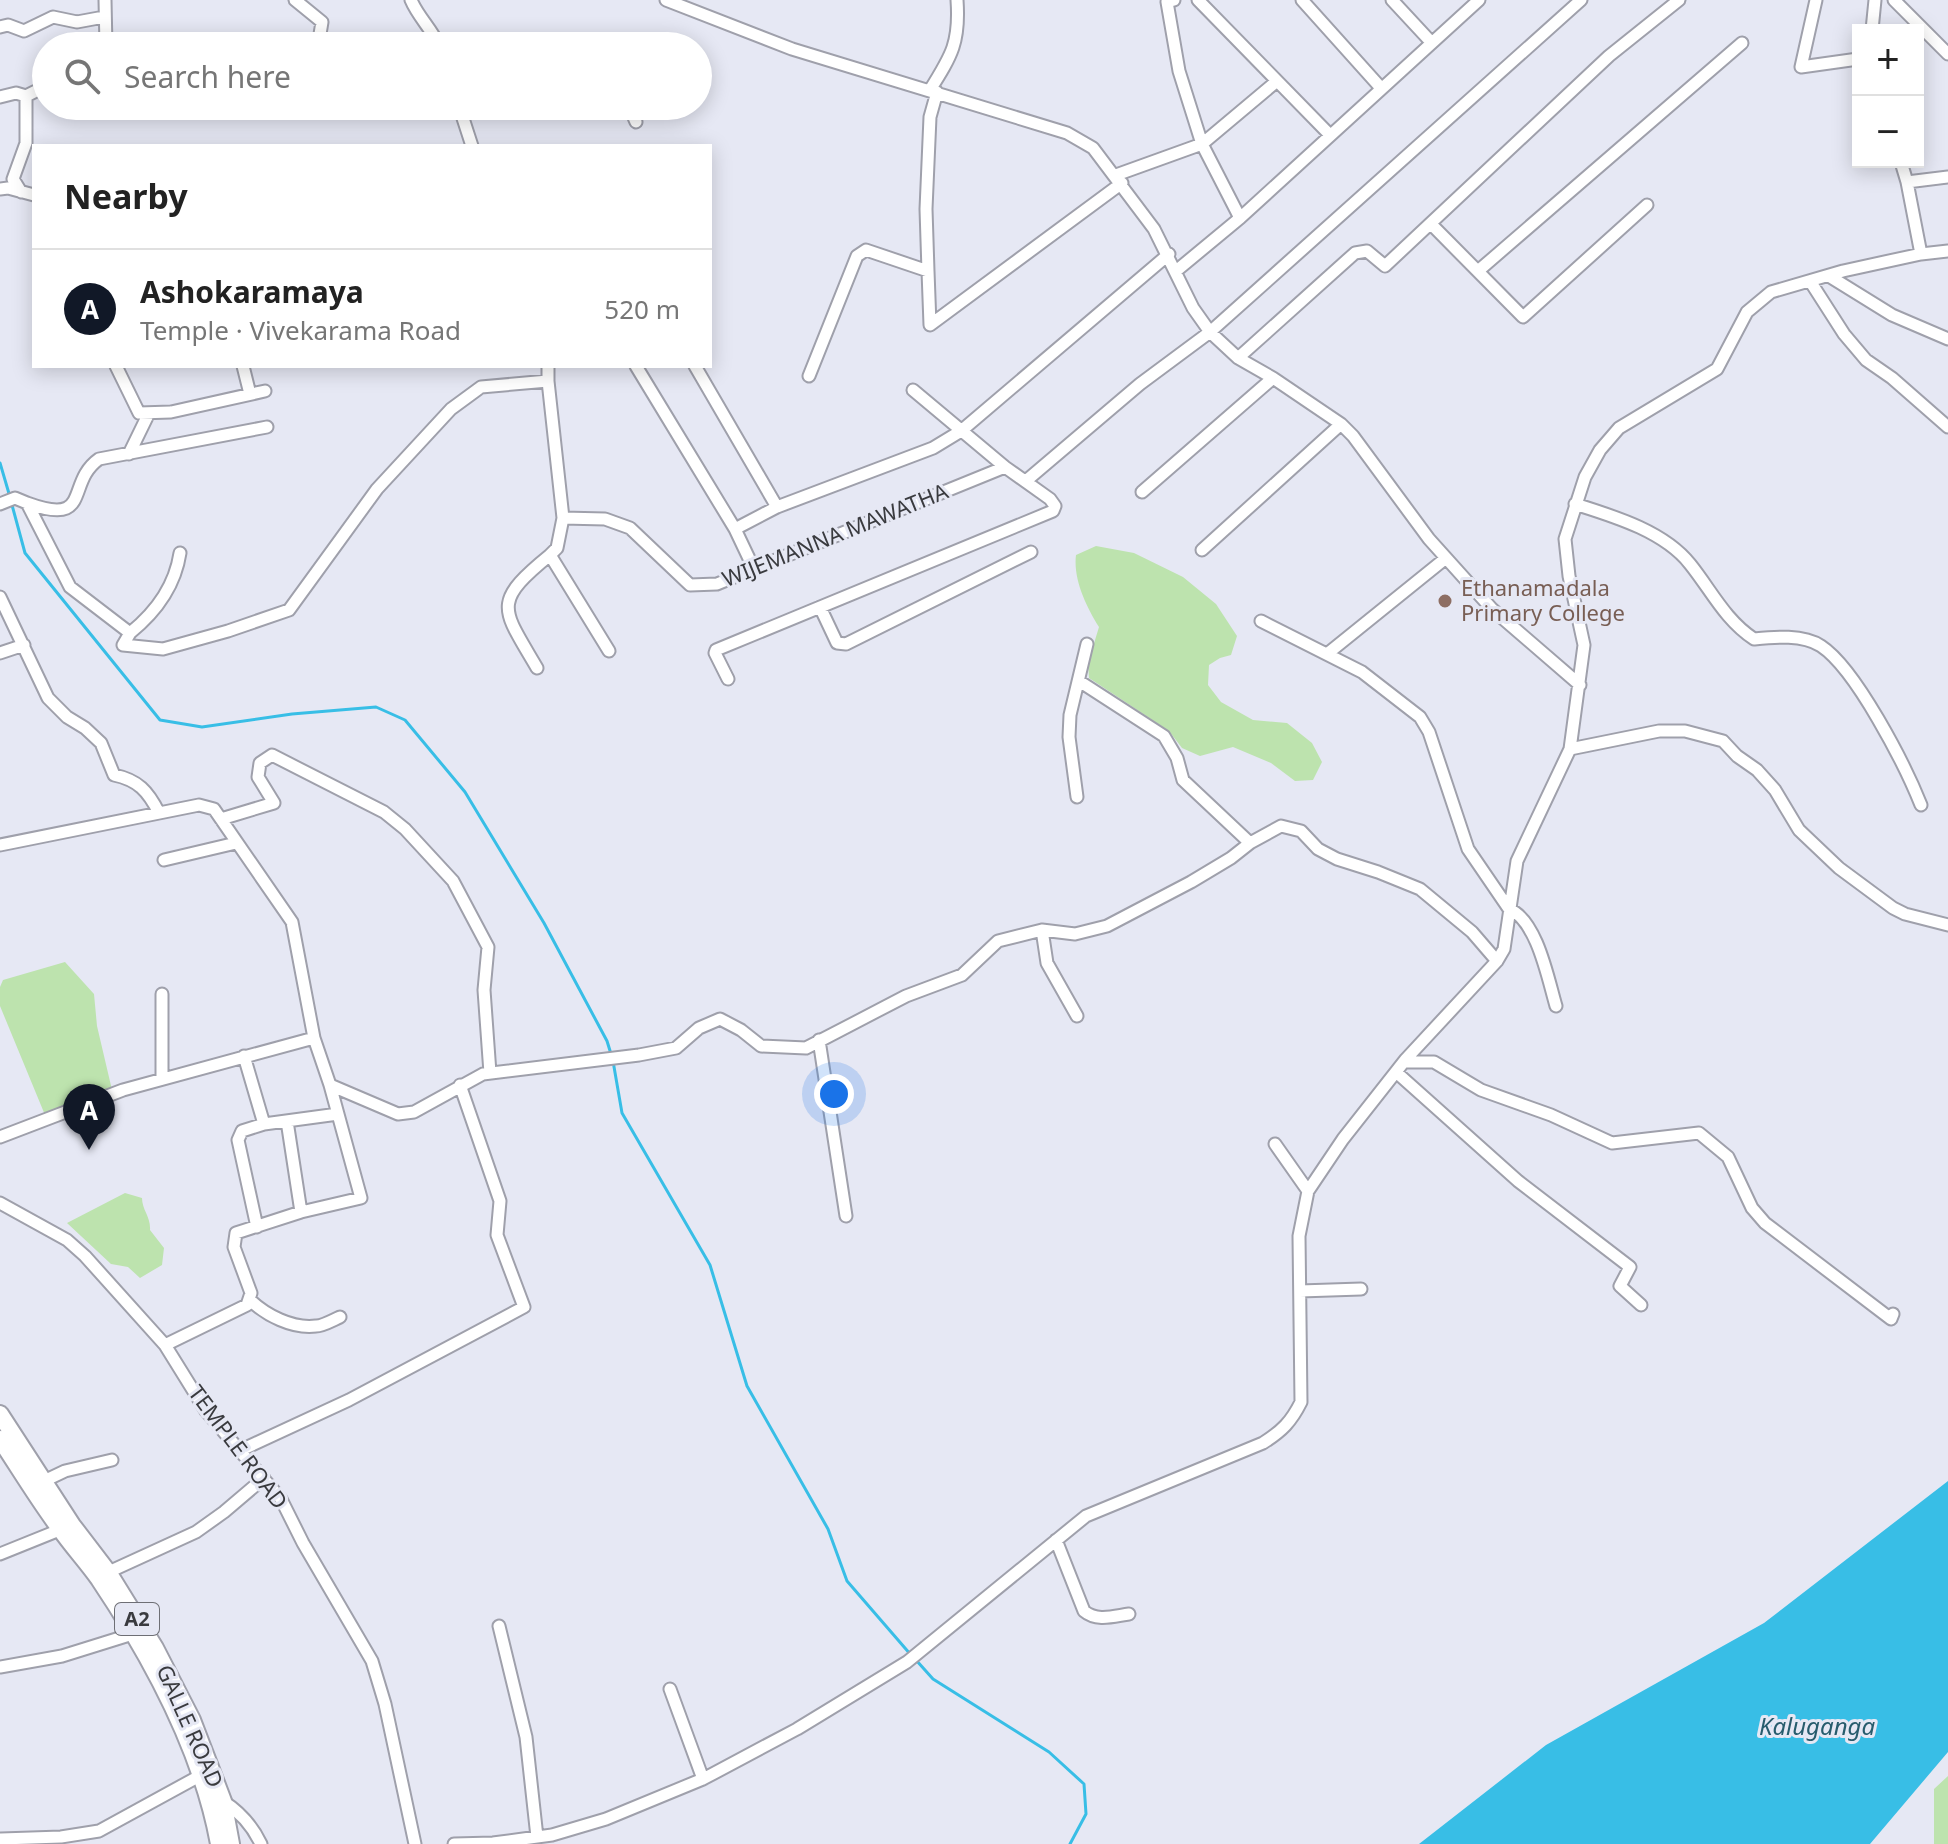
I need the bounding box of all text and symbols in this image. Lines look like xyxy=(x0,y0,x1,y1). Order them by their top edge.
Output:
map controls xyxy=(1852,24,1924,168)
button: + xyxy=(1852,24,1924,96)
search box xyxy=(32,32,712,120)
icon: search xyxy=(60,54,104,98)
text: Search here xyxy=(124,56,291,97)
button: − xyxy=(1852,96,1924,168)
text: Nearby xyxy=(64,173,188,219)
text: Ashokaramaya xyxy=(140,271,364,312)
text: A xyxy=(81,291,99,327)
text: 520 m xyxy=(604,291,680,327)
text: Temple · Vivekarama Road xyxy=(140,312,461,348)
street label: WIJEMANNA MAWATHA xyxy=(717,475,953,593)
place label: Ethanamadala Primary College xyxy=(1461,572,1625,627)
marker: Ethanamadala Primary College xyxy=(1436,592,1454,610)
your location xyxy=(814,1074,854,1114)
pin: A xyxy=(63,1084,115,1150)
street label: TEMPLE ROAD xyxy=(182,1378,295,1514)
road number: A2 xyxy=(115,1603,159,1635)
street label: GALLE ROAD xyxy=(150,1659,231,1792)
water label: Kaluganga xyxy=(1759,1709,1875,1742)

